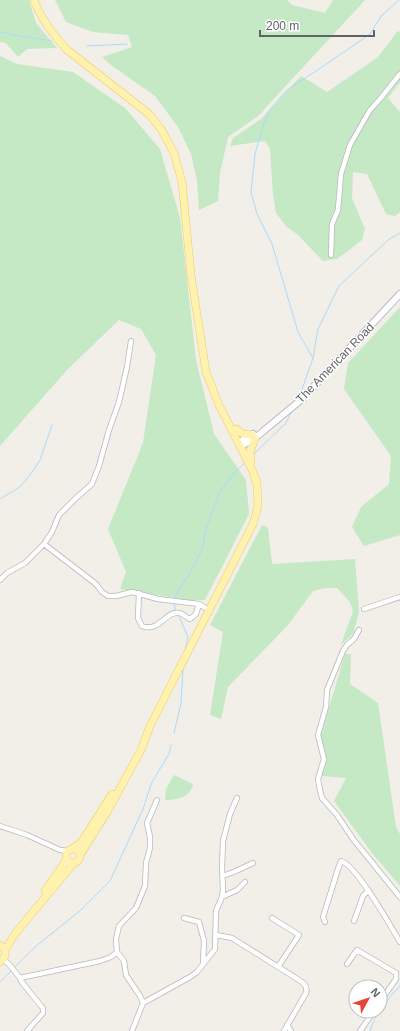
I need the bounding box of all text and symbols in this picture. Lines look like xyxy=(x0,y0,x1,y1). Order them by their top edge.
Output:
scale bar xyxy=(260,12,374,38)
text: 200 m xyxy=(266,19,299,33)
street label: The American Road xyxy=(293,320,377,406)
north arrow xyxy=(348,979,388,1019)
text: N xyxy=(369,986,383,1000)

